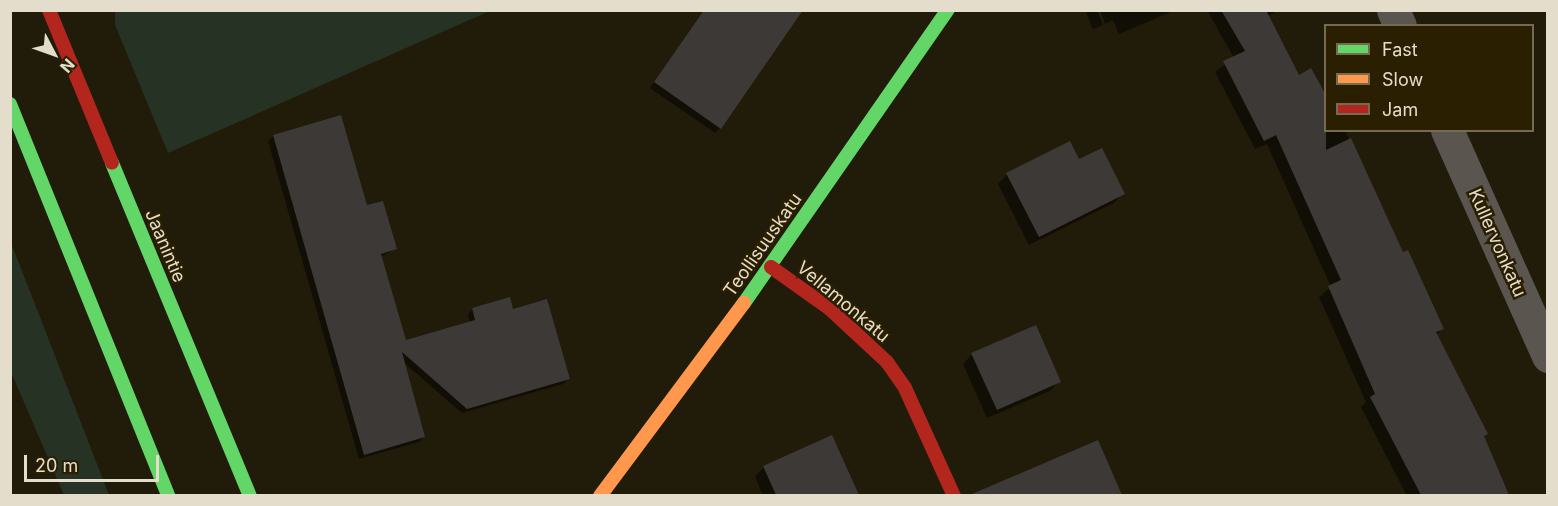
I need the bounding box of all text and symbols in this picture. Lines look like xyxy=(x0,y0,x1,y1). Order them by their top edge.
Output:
north arrow xyxy=(24,24,84,84)
legend xyxy=(1324,24,1534,132)
text: Fast xyxy=(1382,39,1418,60)
text: N xyxy=(56,55,79,77)
text: Slow xyxy=(1382,69,1423,90)
text: Jam xyxy=(1382,99,1418,120)
street label: Kullervonkatu xyxy=(1464,186,1530,300)
street label: Teollisuuskatu xyxy=(719,189,807,301)
street label: Jaanintie xyxy=(140,206,190,286)
street label: Vellamonkatu xyxy=(792,257,894,347)
scale bar xyxy=(27,443,162,481)
text: 20 m xyxy=(35,455,78,476)

